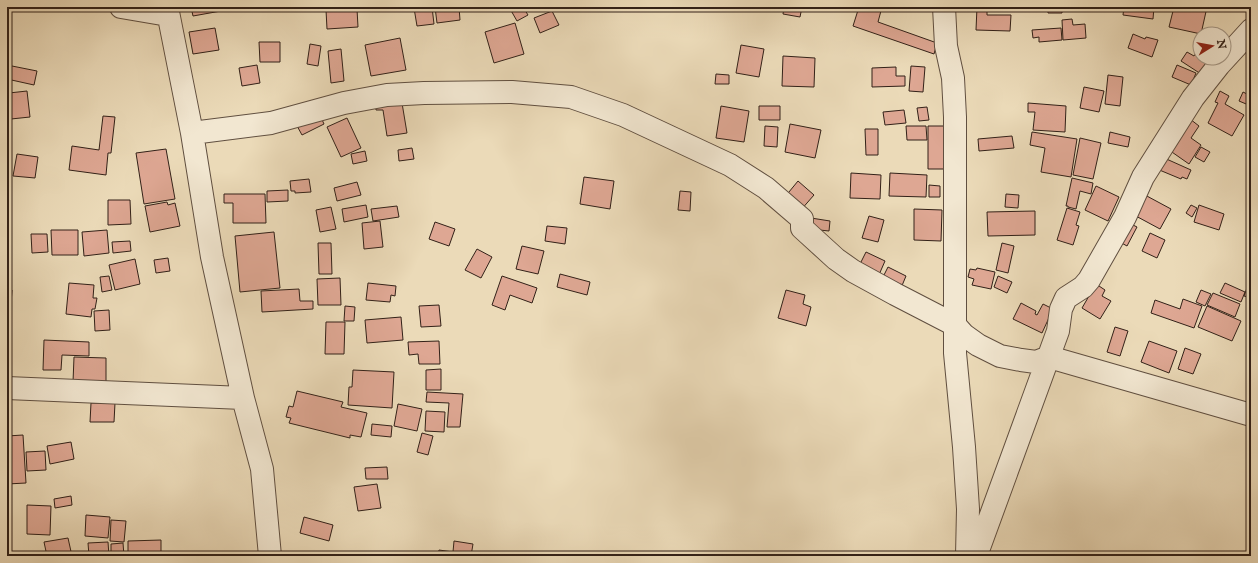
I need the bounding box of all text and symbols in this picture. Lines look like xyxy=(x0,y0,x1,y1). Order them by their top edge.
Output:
north arrow xyxy=(1192,26,1232,66)
text: N xyxy=(1213,37,1229,51)

